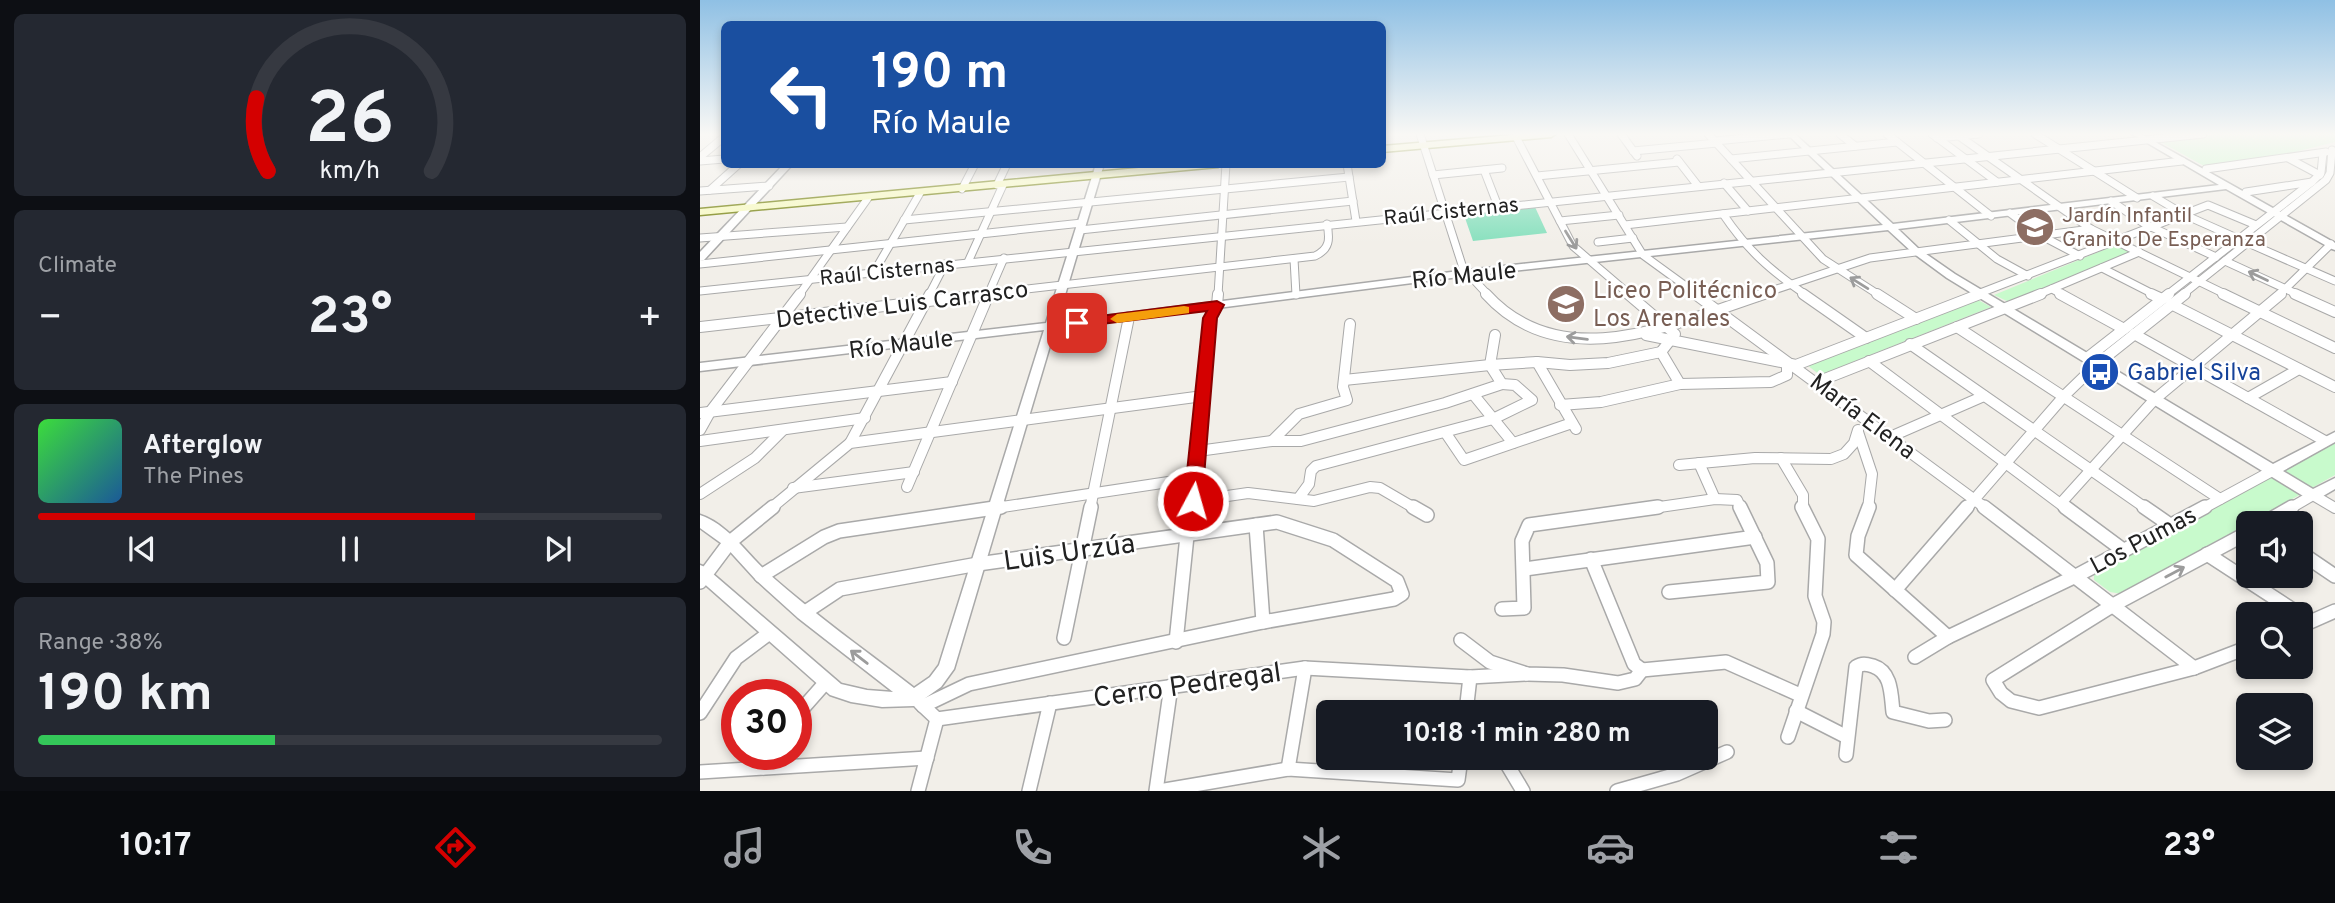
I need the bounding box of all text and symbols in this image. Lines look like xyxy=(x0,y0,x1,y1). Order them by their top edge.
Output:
text: 190 m xyxy=(871,44,1008,106)
icon: left xyxy=(756,49,847,140)
text: 26 xyxy=(305,77,395,169)
text: Río Maule xyxy=(871,105,1011,145)
text: km/h xyxy=(320,156,380,188)
street label: Raúl Cisternas xyxy=(1382,192,1520,233)
place label: Jardín Infantil Granito De Esperanza xyxy=(2062,203,2266,254)
school or university icon: Jardín Infantil Granito De Esperanza xyxy=(2014,206,2056,248)
one-way arrow xyxy=(1564,230,1578,250)
text: Climate xyxy=(38,252,117,281)
street label: Raúl Cisternas xyxy=(818,252,956,293)
street label: Río Maule xyxy=(1410,257,1518,297)
one-way arrow xyxy=(2248,269,2269,282)
one-way arrow xyxy=(1849,275,1869,289)
street label: Detective Luis Carrasco xyxy=(774,276,1030,336)
place label: Liceo Politécnico Los Arenales xyxy=(1593,277,1777,335)
school or university icon: Liceo Politécnico Los Arenales xyxy=(1545,283,1587,325)
text: 23° xyxy=(308,286,392,352)
pin xyxy=(1047,293,1107,353)
text: − xyxy=(38,295,63,344)
text: + xyxy=(637,295,662,344)
icon: arrive xyxy=(1058,304,1096,342)
street label: Río Maule xyxy=(847,325,955,367)
one-way arrow xyxy=(1566,331,1588,344)
bus stop icon: Gabriel Silva xyxy=(2079,351,2121,393)
place label: Gabriel Silva xyxy=(2127,359,2261,389)
street label: María Elena xyxy=(1803,368,1921,467)
text: Afterglow xyxy=(143,430,263,463)
text: The Pines xyxy=(143,463,244,492)
position arrow xyxy=(1156,464,1230,538)
street label: Los Pumas xyxy=(2086,501,2202,582)
map controls xyxy=(2236,511,2313,770)
button: sound xyxy=(2236,511,2313,588)
street label: Luis Urzúa xyxy=(1001,527,1138,581)
icon: previous xyxy=(123,530,161,568)
icon: pause xyxy=(331,530,369,568)
icon: next xyxy=(539,530,577,568)
one-way arrow xyxy=(2164,565,2184,579)
button: search xyxy=(2236,602,2313,679)
text: Range · 38% xyxy=(38,629,163,658)
one-way arrow xyxy=(851,649,869,664)
street label: Cerro Pedregal xyxy=(1091,656,1284,718)
text: 190 km xyxy=(38,663,213,729)
speed limit sign: 30 xyxy=(721,679,812,770)
button: layers xyxy=(2236,693,2313,770)
text: 10:18 · 1 min · 280 m xyxy=(1403,718,1631,751)
icon: directions xyxy=(431,823,480,872)
icon: music xyxy=(720,823,769,872)
icon: phone xyxy=(1008,823,1057,872)
icon: climate xyxy=(1297,823,1346,872)
icon: car xyxy=(1586,823,1635,872)
icon: filters xyxy=(1874,823,1923,872)
text: 10:17 xyxy=(120,827,191,867)
text: 23° xyxy=(2163,827,2215,867)

